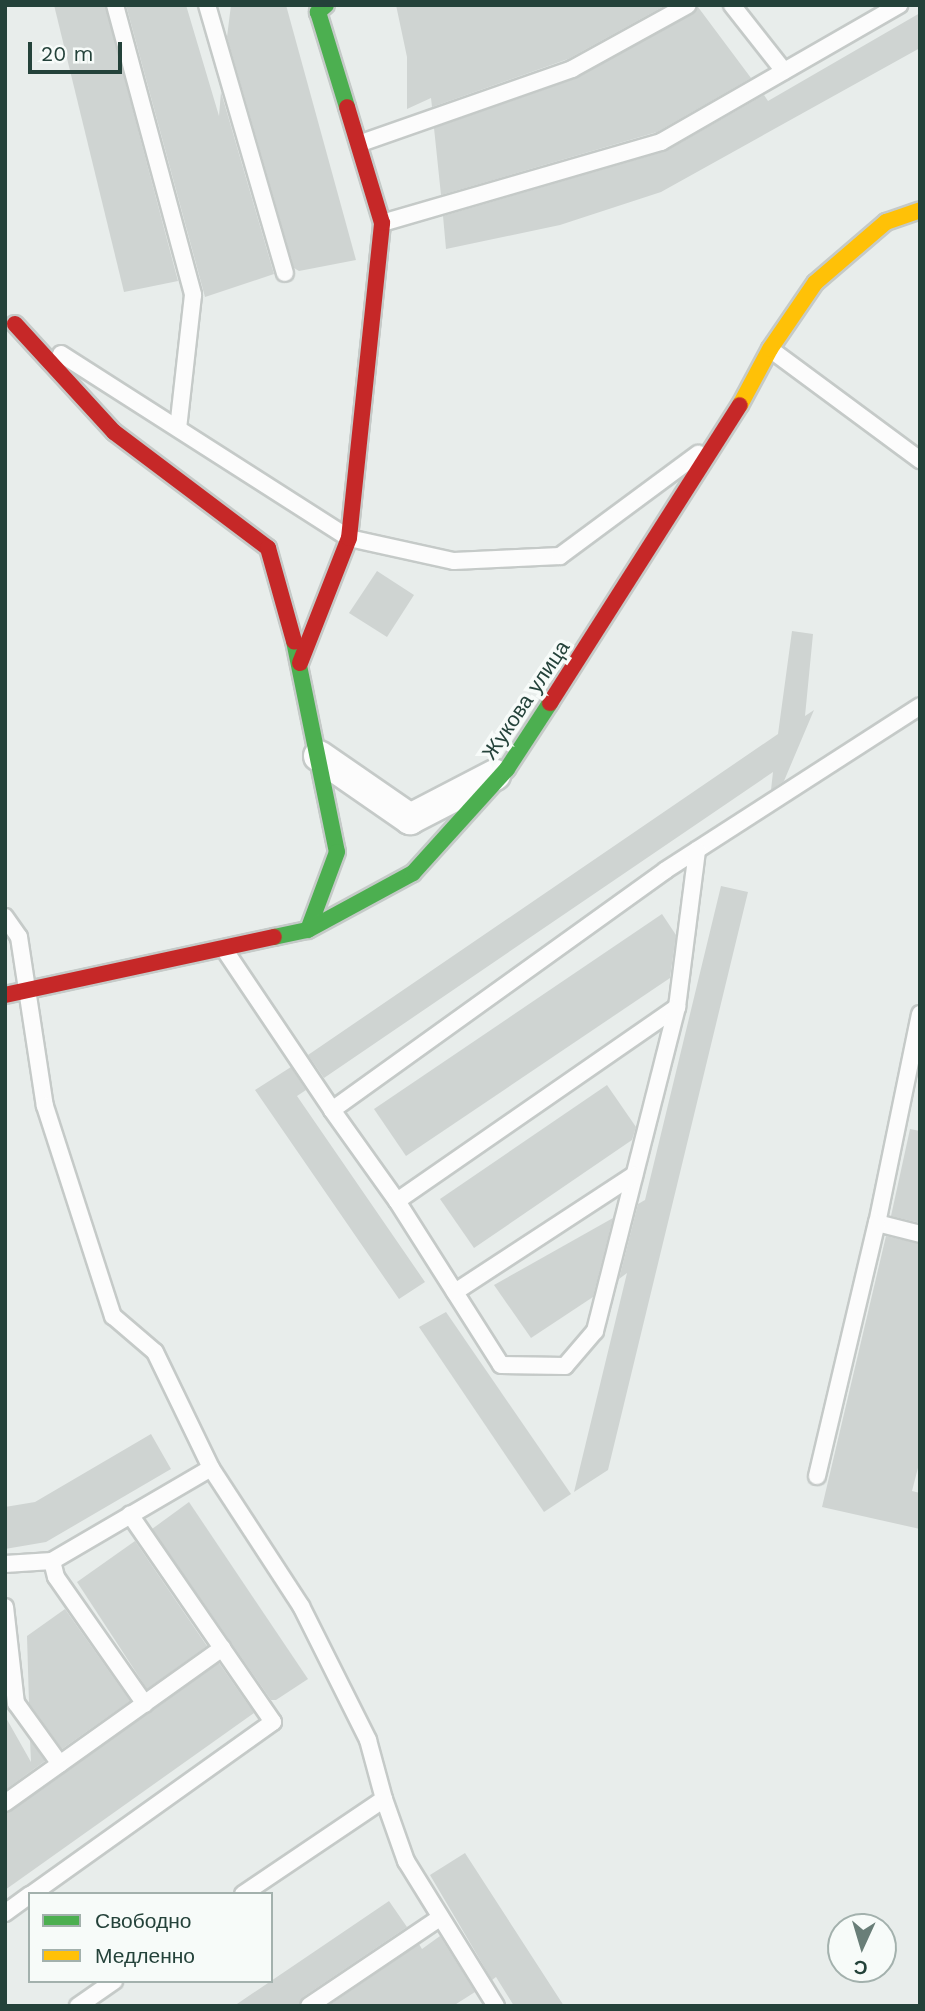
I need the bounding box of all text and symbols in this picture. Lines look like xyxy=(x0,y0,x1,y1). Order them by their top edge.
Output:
scale bar xyxy=(32,28,126,72)
text: 20 m xyxy=(41,41,93,66)
street label: Жукова улица xyxy=(477,636,575,764)
legend xyxy=(28,1892,273,1983)
text: Свободно xyxy=(95,1908,192,1933)
north arrow xyxy=(827,1913,897,1983)
text: Медленно xyxy=(95,1943,195,1968)
text: С xyxy=(853,1956,868,1979)

